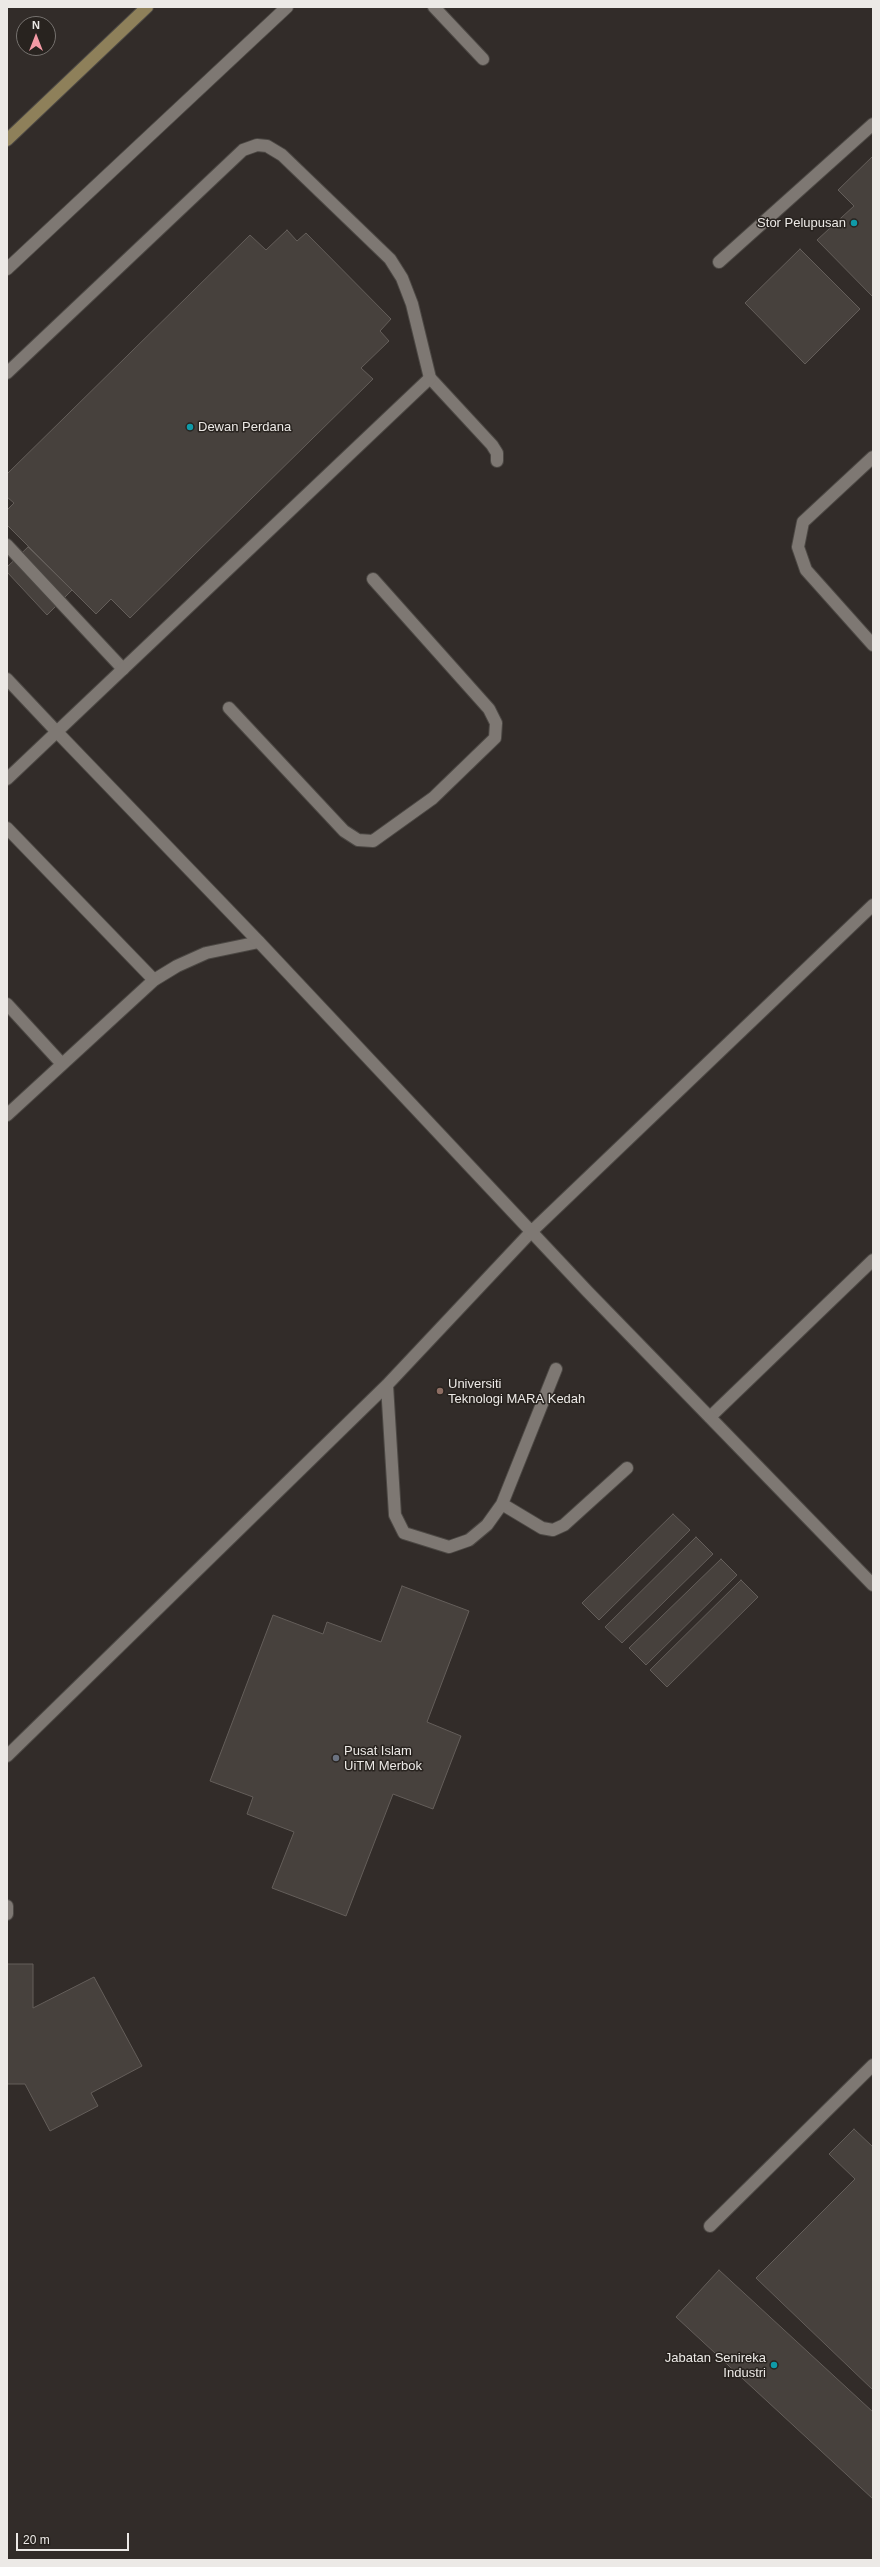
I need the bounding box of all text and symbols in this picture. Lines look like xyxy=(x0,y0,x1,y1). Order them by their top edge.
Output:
north arrow xyxy=(16,16,56,56)
text: N xyxy=(32,19,40,31)
place label: Stor Pelupusan xyxy=(757,215,846,231)
marker: Stor Pelupusan xyxy=(849,218,859,228)
place label: Dewan Perdana xyxy=(198,419,291,435)
marker: Dewan Perdana xyxy=(185,422,195,432)
place label: Universiti Teknologi MARA Kedah xyxy=(448,1376,585,1407)
marker: Universiti Teknologi MARA Kedah xyxy=(435,1386,445,1396)
place label: Pusat Islam UiTM Merbok xyxy=(344,1743,422,1774)
marker: Pusat Islam UiTM Merbok xyxy=(331,1753,341,1763)
place label: Jabatan Senireka Industri xyxy=(665,2350,766,2381)
marker: Jabatan Senireka Industri xyxy=(769,2360,779,2370)
scale bar xyxy=(18,2525,131,2551)
text: 20 m xyxy=(23,2533,50,2547)

